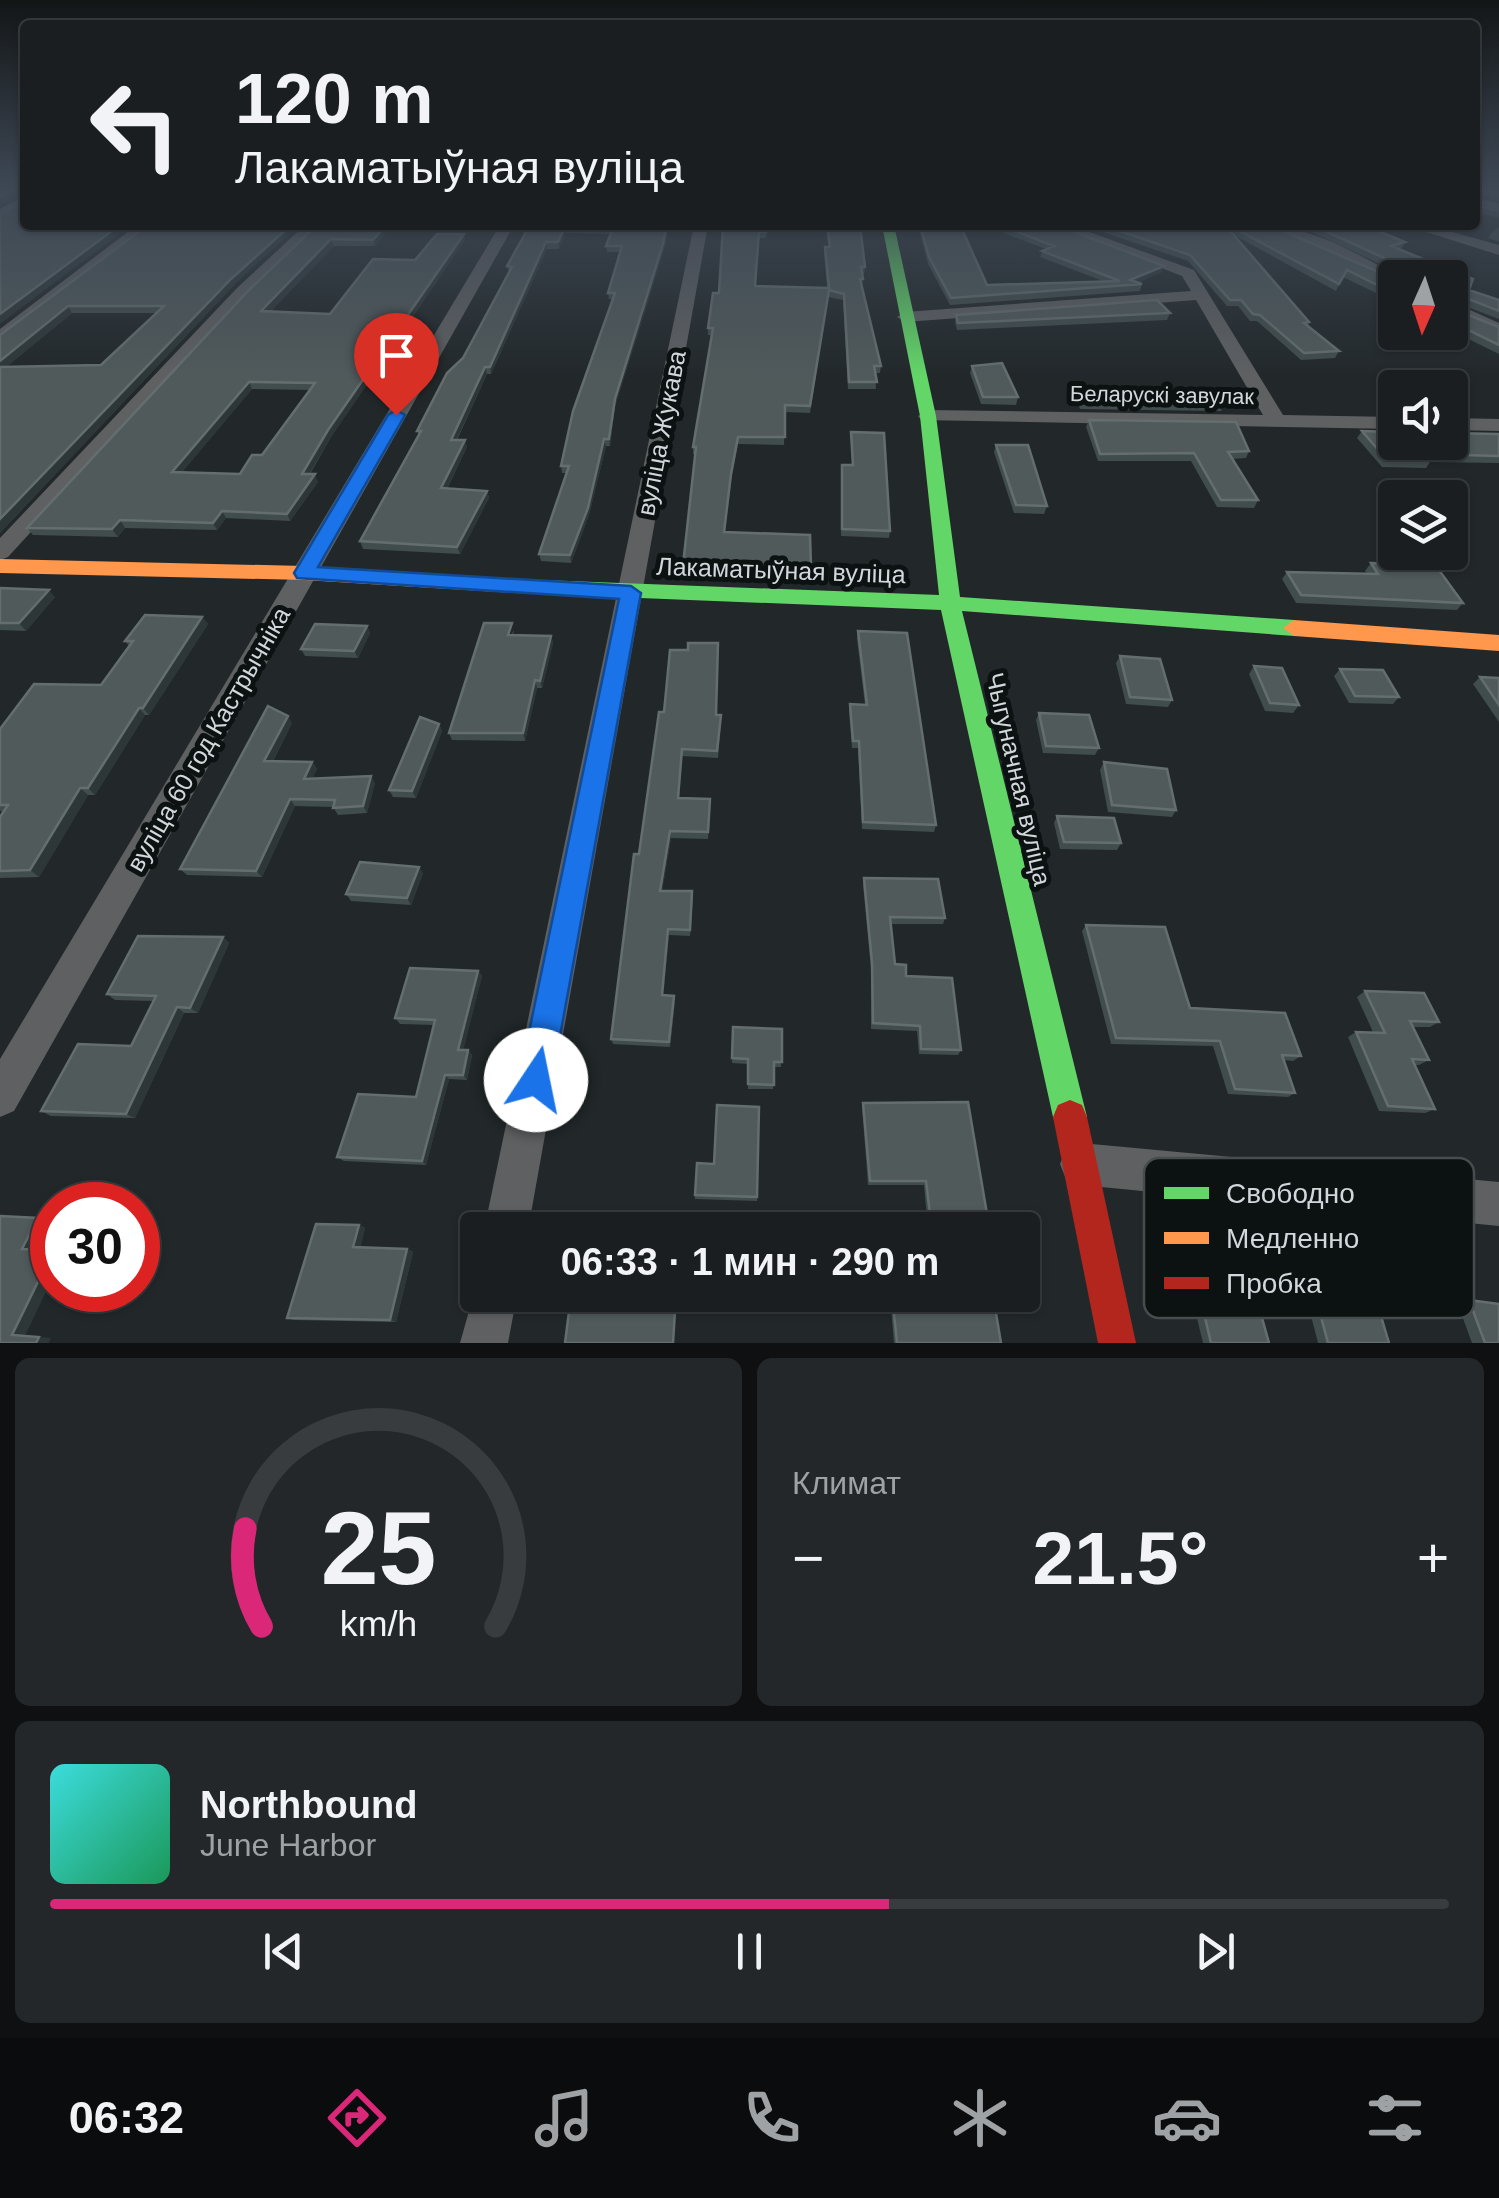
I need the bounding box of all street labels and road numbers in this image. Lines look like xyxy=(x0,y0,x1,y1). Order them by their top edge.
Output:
street label: вуліца Жукава xyxy=(631,348,691,518)
street label: Беларускі завулак xyxy=(1070,381,1255,409)
street label: Лакаматыўная вуліца xyxy=(656,552,906,588)
street label: вуліца 60 год Кастрычніка xyxy=(121,602,295,876)
street label: Чыгуначная вуліца xyxy=(981,670,1057,888)

